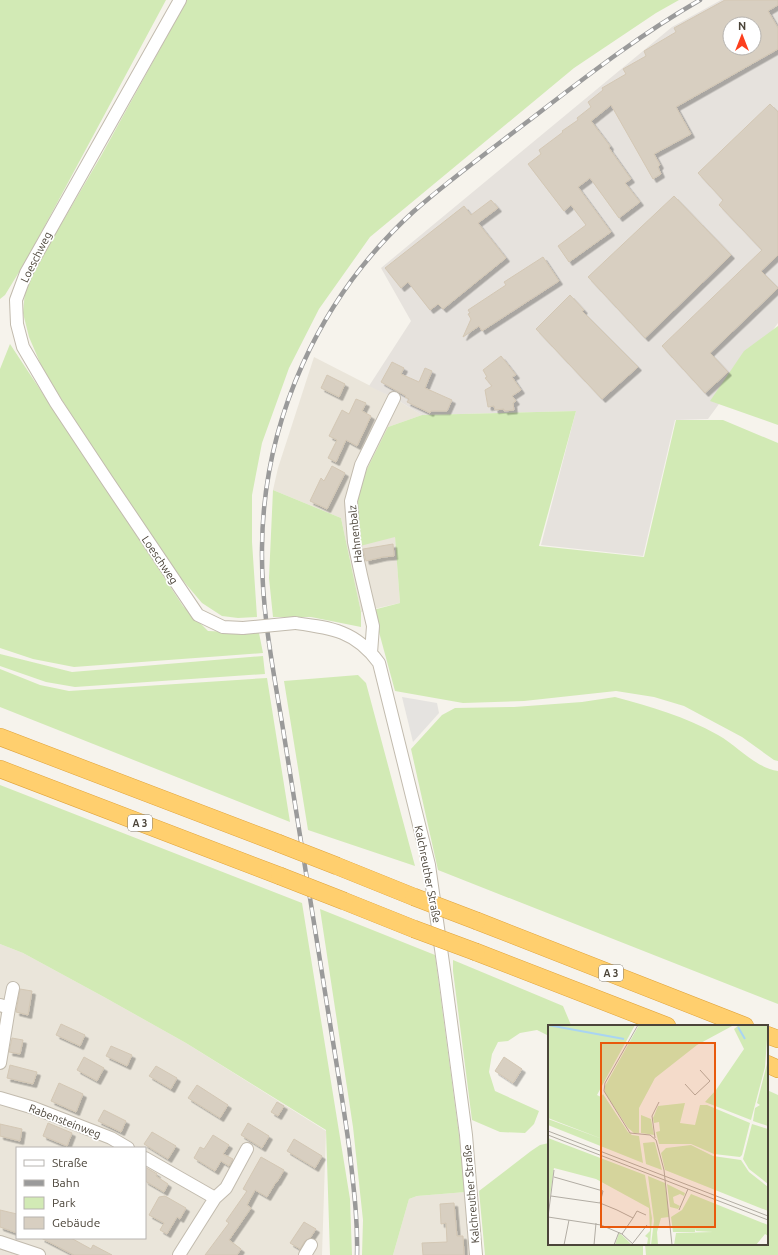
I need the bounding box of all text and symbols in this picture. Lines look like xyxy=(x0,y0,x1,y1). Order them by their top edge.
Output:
north arrow xyxy=(722,16,762,56)
text: N xyxy=(738,20,746,32)
street label: Loeschweg xyxy=(18,230,54,284)
street label: Hahnenbalz xyxy=(346,504,364,564)
street label: Loeschweg xyxy=(140,534,180,586)
road number: A 3 xyxy=(128,815,152,831)
street label: Kalchreuther Straße xyxy=(413,824,443,924)
road number: A 3 xyxy=(599,965,623,981)
inset map xyxy=(548,1025,768,1245)
street label: Rabensteinweg xyxy=(27,1102,103,1140)
street label: Kalchreuther Straße xyxy=(461,1144,481,1244)
legend xyxy=(16,1147,146,1239)
text: Straße xyxy=(52,1156,88,1169)
text: Bahn xyxy=(52,1176,80,1189)
text: Park xyxy=(52,1196,76,1209)
text: Gebäude xyxy=(52,1216,100,1229)

